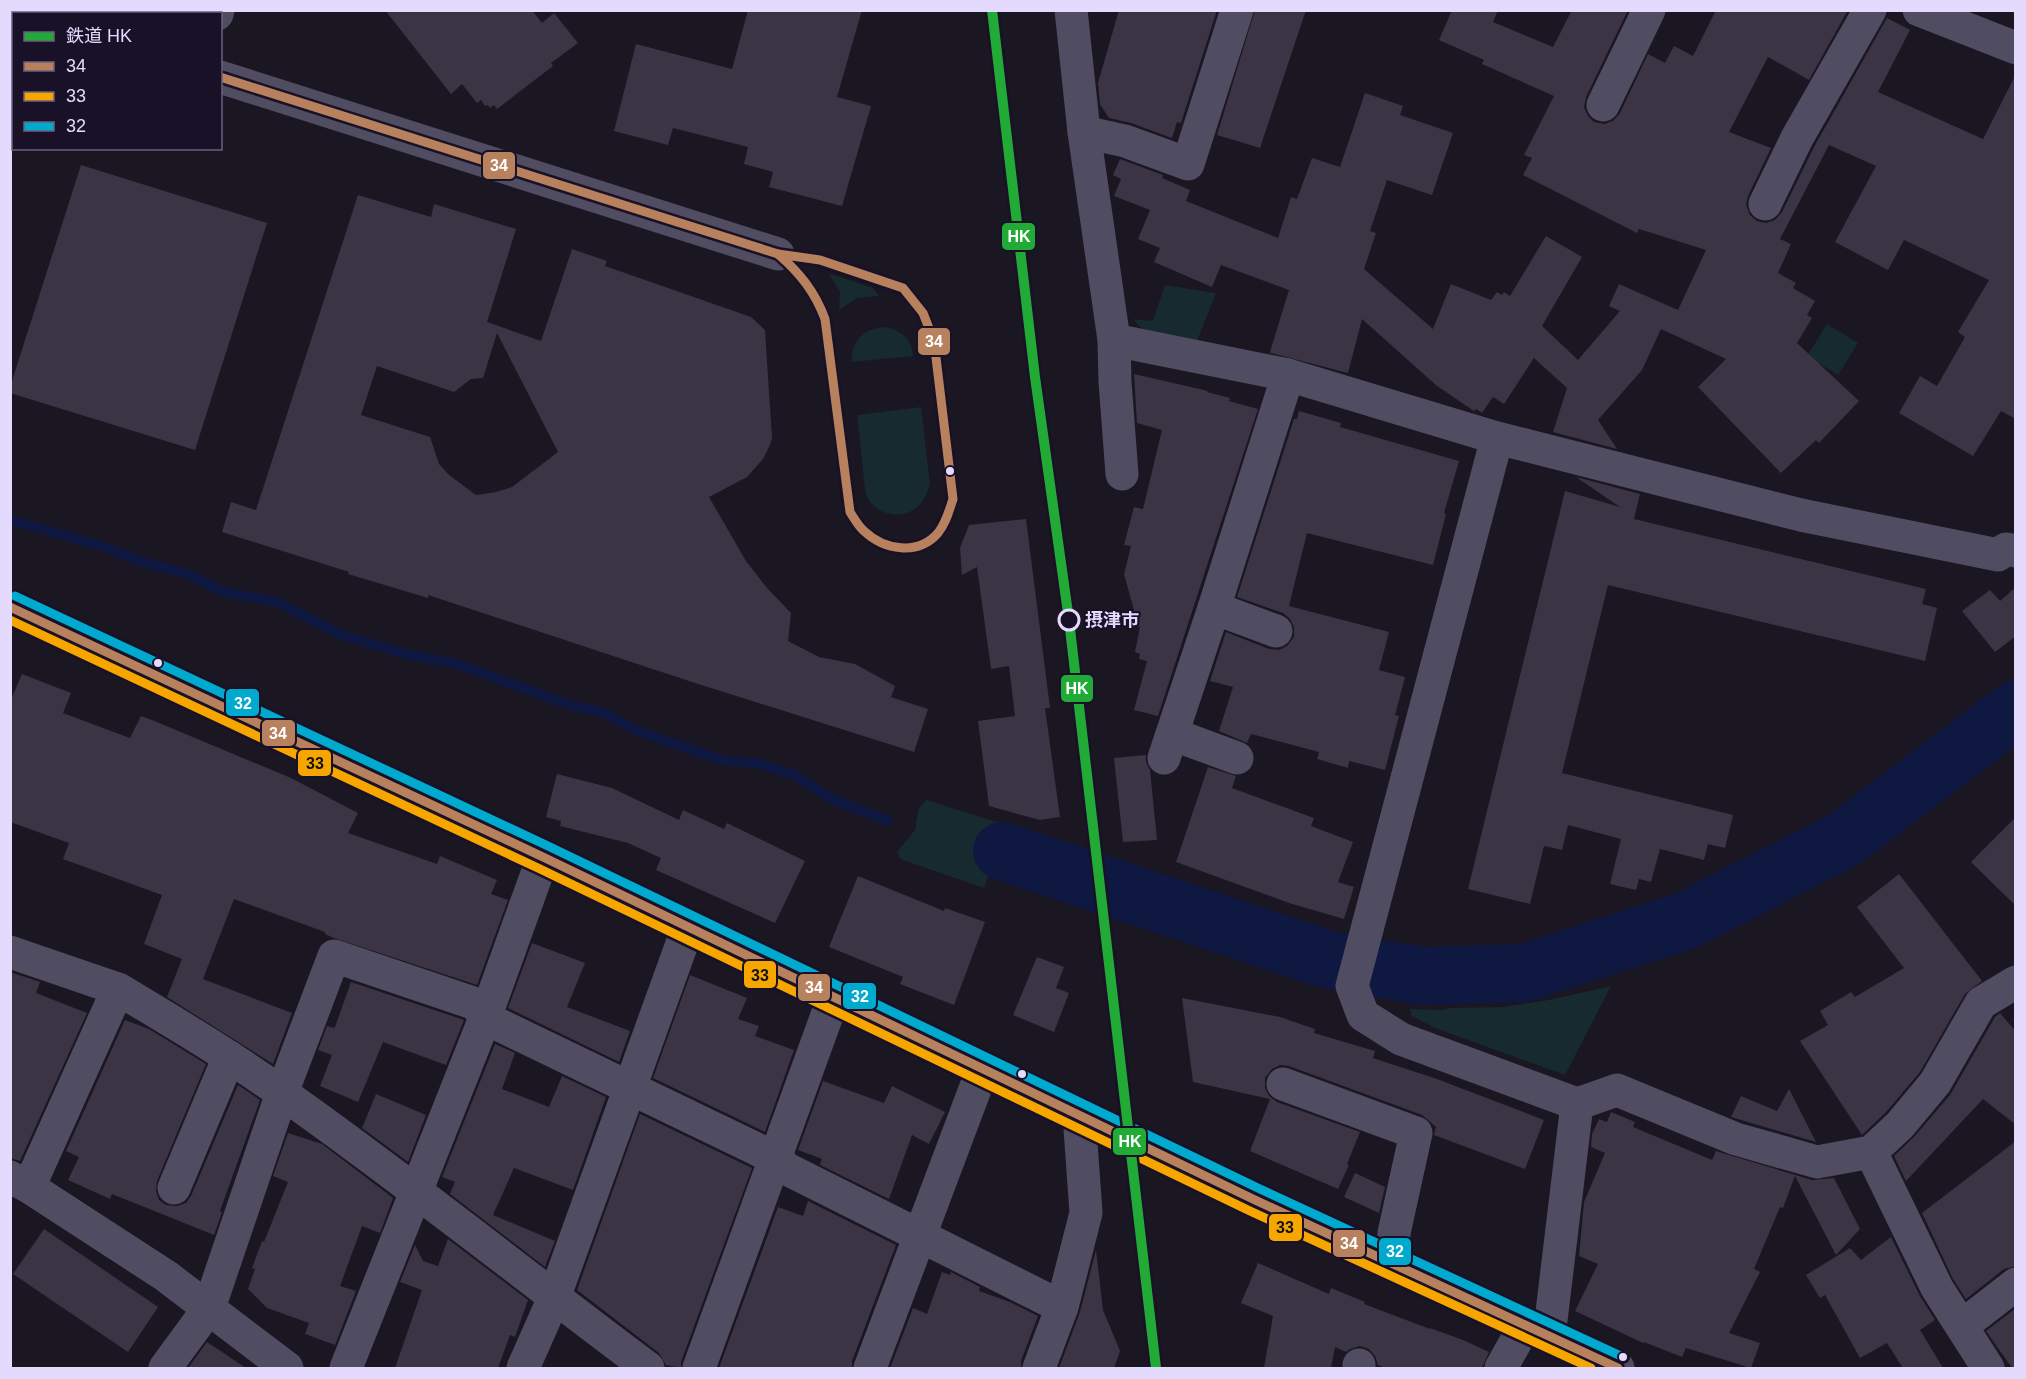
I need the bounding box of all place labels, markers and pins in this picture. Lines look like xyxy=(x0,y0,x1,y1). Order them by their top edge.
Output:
unlabelled marker xyxy=(944,465,956,477)
marker: 摂津市 xyxy=(1058,609,1080,631)
place label: 摂津市 xyxy=(1085,610,1139,630)
unlabelled marker xyxy=(152,657,164,669)
unlabelled marker xyxy=(1016,1068,1028,1080)
unlabelled marker xyxy=(1617,1351,1629,1363)

